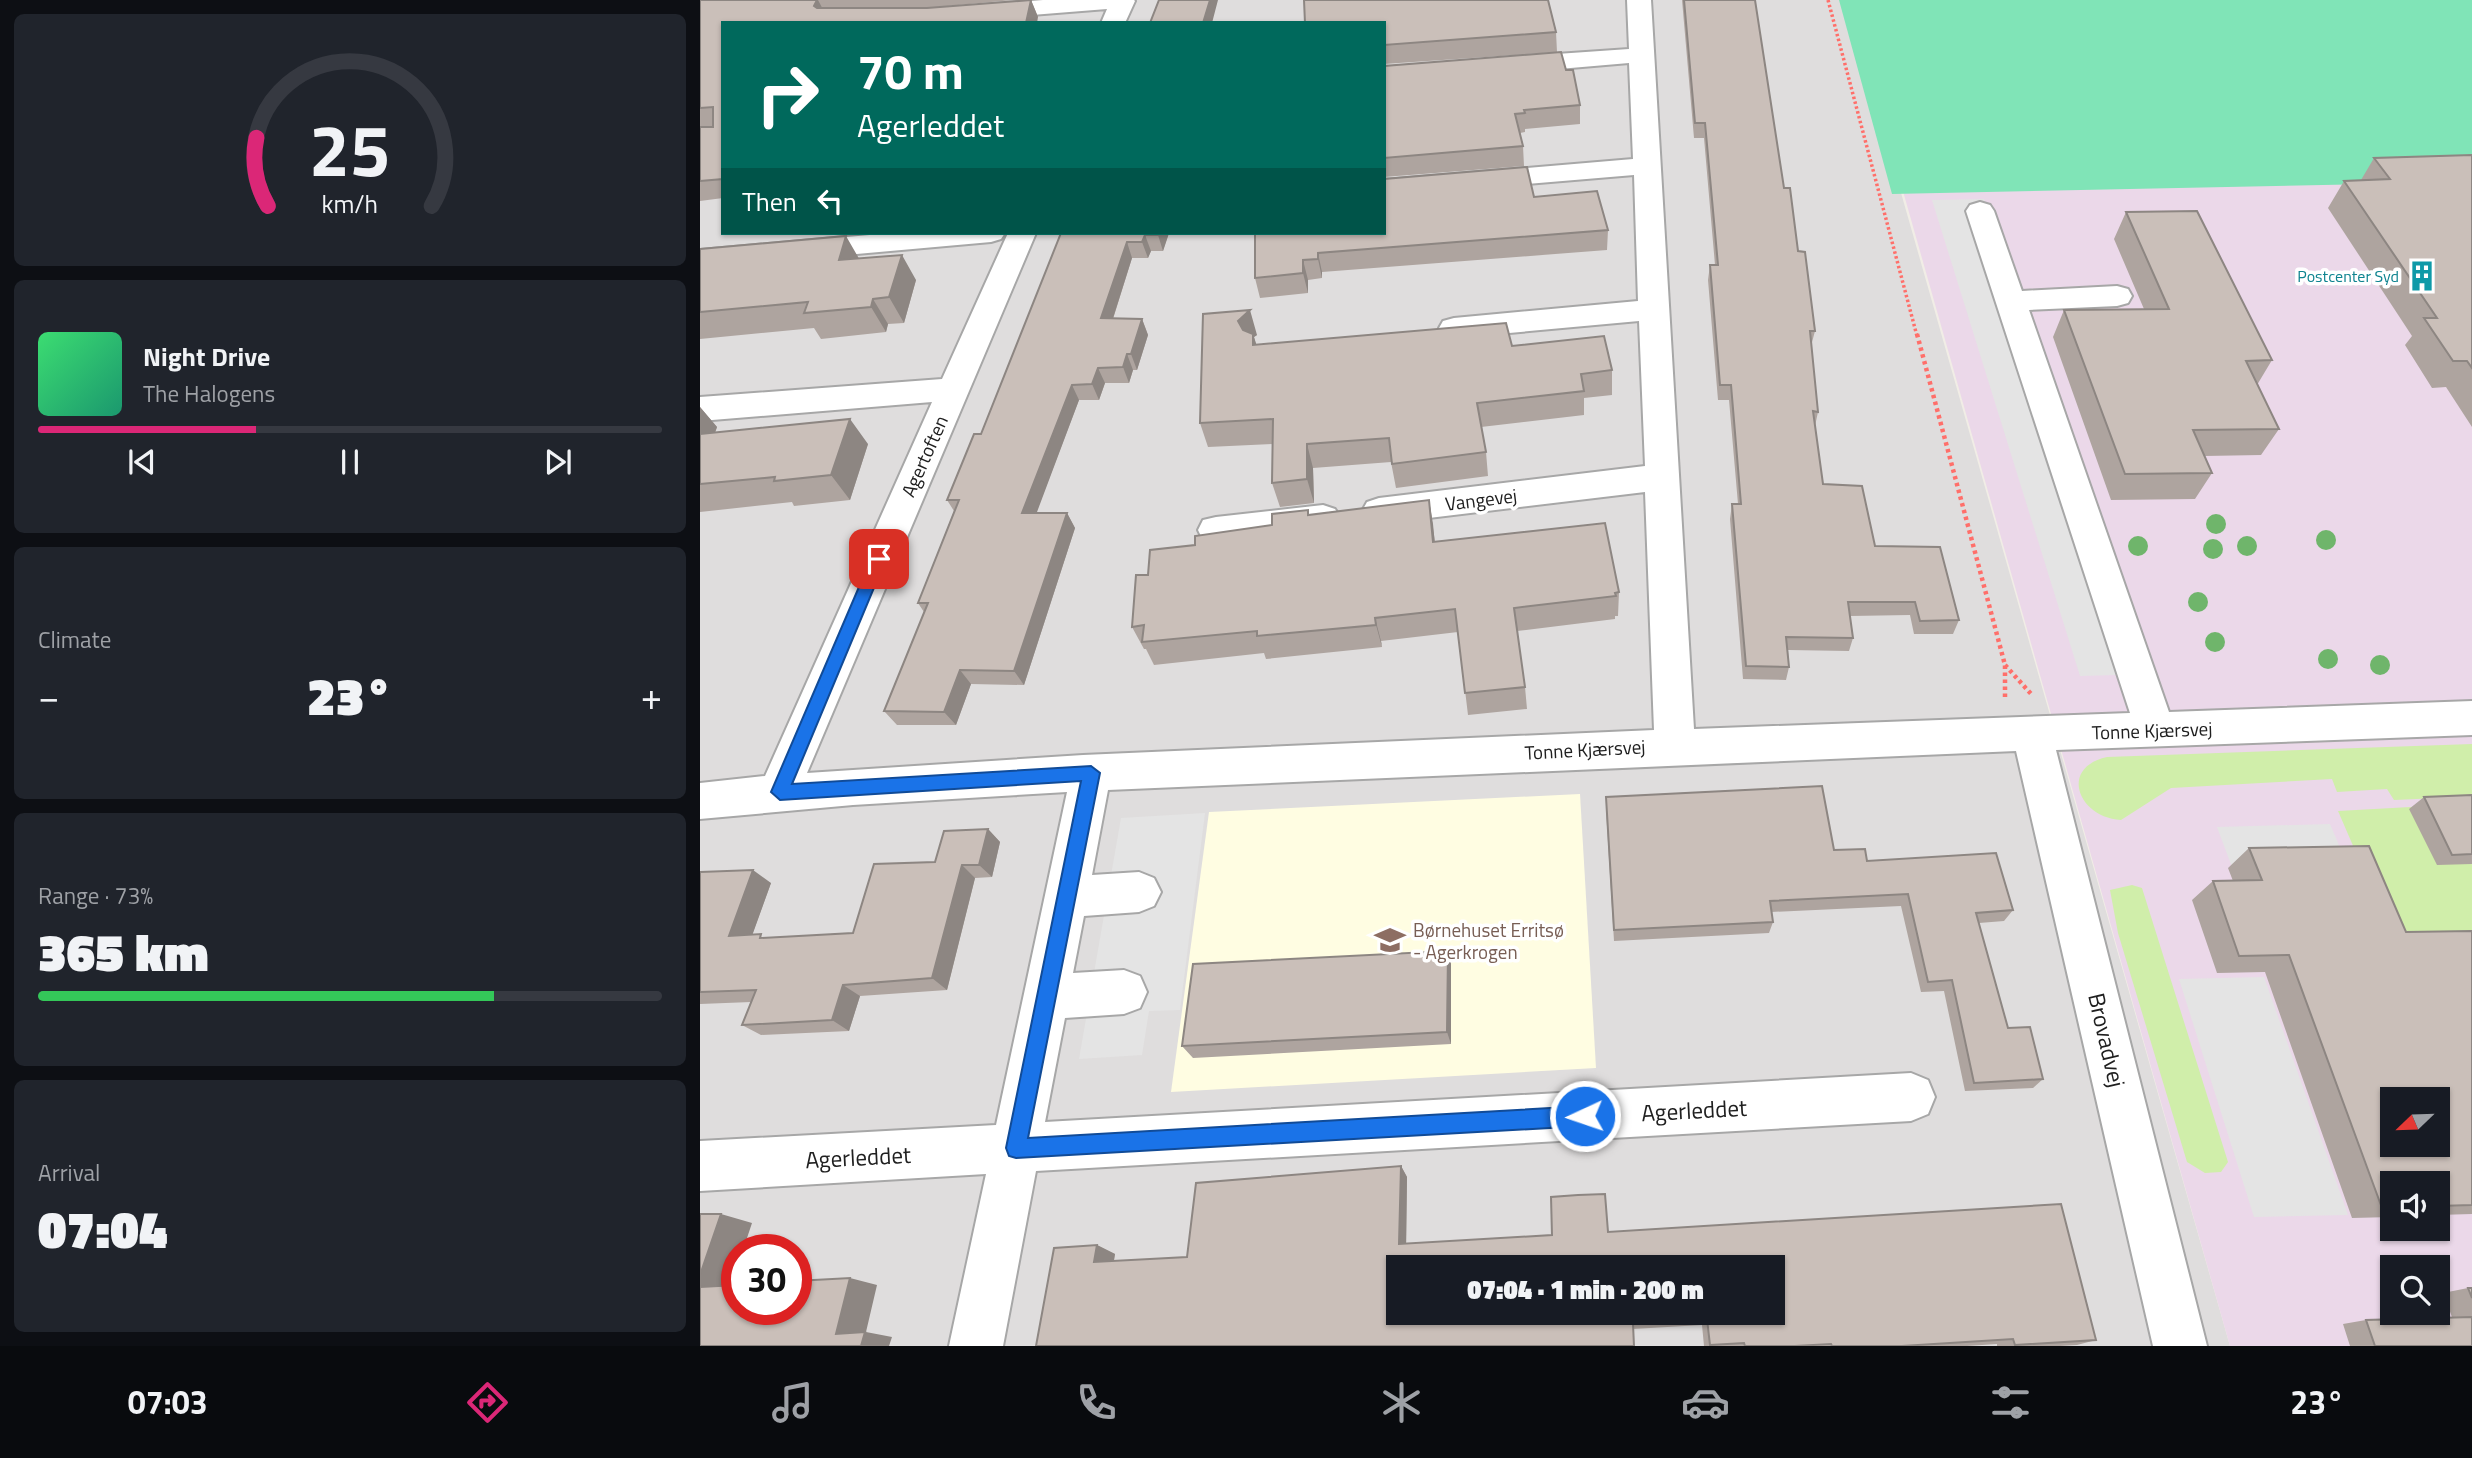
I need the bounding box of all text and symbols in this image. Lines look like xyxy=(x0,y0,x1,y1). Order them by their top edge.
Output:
text: 70 m xyxy=(857,33,964,108)
icon: right xyxy=(742,49,833,140)
text: 25 xyxy=(309,95,391,205)
text: Agerleddet xyxy=(857,101,1004,149)
text: Then xyxy=(742,182,797,221)
icon: left xyxy=(811,182,849,220)
text: km/h xyxy=(322,185,378,223)
building icon: Postcenter Syd xyxy=(2405,259,2439,293)
place label: Postcenter Syd xyxy=(2297,264,2399,288)
text: Night Drive xyxy=(143,337,270,376)
text: The Halogens xyxy=(143,376,275,411)
street label: Agertoften xyxy=(893,411,955,501)
icon: previous xyxy=(123,443,161,481)
icon: pause xyxy=(331,443,369,481)
icon: next xyxy=(539,443,577,481)
street label: Vangevej xyxy=(1443,480,1519,518)
pin xyxy=(849,529,909,589)
icon: arrive xyxy=(860,540,898,578)
text: Climate xyxy=(38,622,111,657)
text: 23° xyxy=(307,656,393,735)
text: − xyxy=(38,667,59,725)
text: + xyxy=(641,667,662,725)
street label: Tonne Kjærsvej xyxy=(2091,713,2213,747)
street label: Tonne Kjærsvej xyxy=(1524,731,1646,767)
text: Range · 73% xyxy=(38,878,153,913)
text: 365 km xyxy=(38,912,209,991)
place label: Børnehuset Erritsø - Agerkrogen xyxy=(1413,915,1564,966)
school or university icon: Børnehuset Erritsø - Agerkrogen xyxy=(1373,923,1407,957)
street label: Brovadvej xyxy=(2079,989,2135,1091)
position arrow xyxy=(1548,1079,1622,1153)
north arrow xyxy=(2380,1087,2450,1157)
map controls xyxy=(2380,1087,2450,1325)
street label: Agerleddet xyxy=(1640,1090,1748,1130)
street label: Agerleddet xyxy=(804,1137,912,1177)
text: Arrival xyxy=(38,1155,100,1190)
button: sound xyxy=(2380,1171,2450,1241)
text: 07:04 xyxy=(38,1189,167,1268)
speed limit sign: 30 xyxy=(721,1234,812,1325)
button: search xyxy=(2380,1255,2450,1325)
text: 07:04 · 1 min · 200 m xyxy=(1467,1270,1704,1309)
text: 07:03 xyxy=(128,1378,208,1426)
icon: directions xyxy=(463,1378,512,1427)
icon: music xyxy=(768,1378,817,1427)
icon: phone xyxy=(1072,1378,1121,1427)
icon: climate xyxy=(1377,1378,1426,1427)
icon: car xyxy=(1681,1378,1730,1427)
icon: filters xyxy=(1986,1378,2035,1427)
text: 23° xyxy=(2290,1378,2344,1426)

